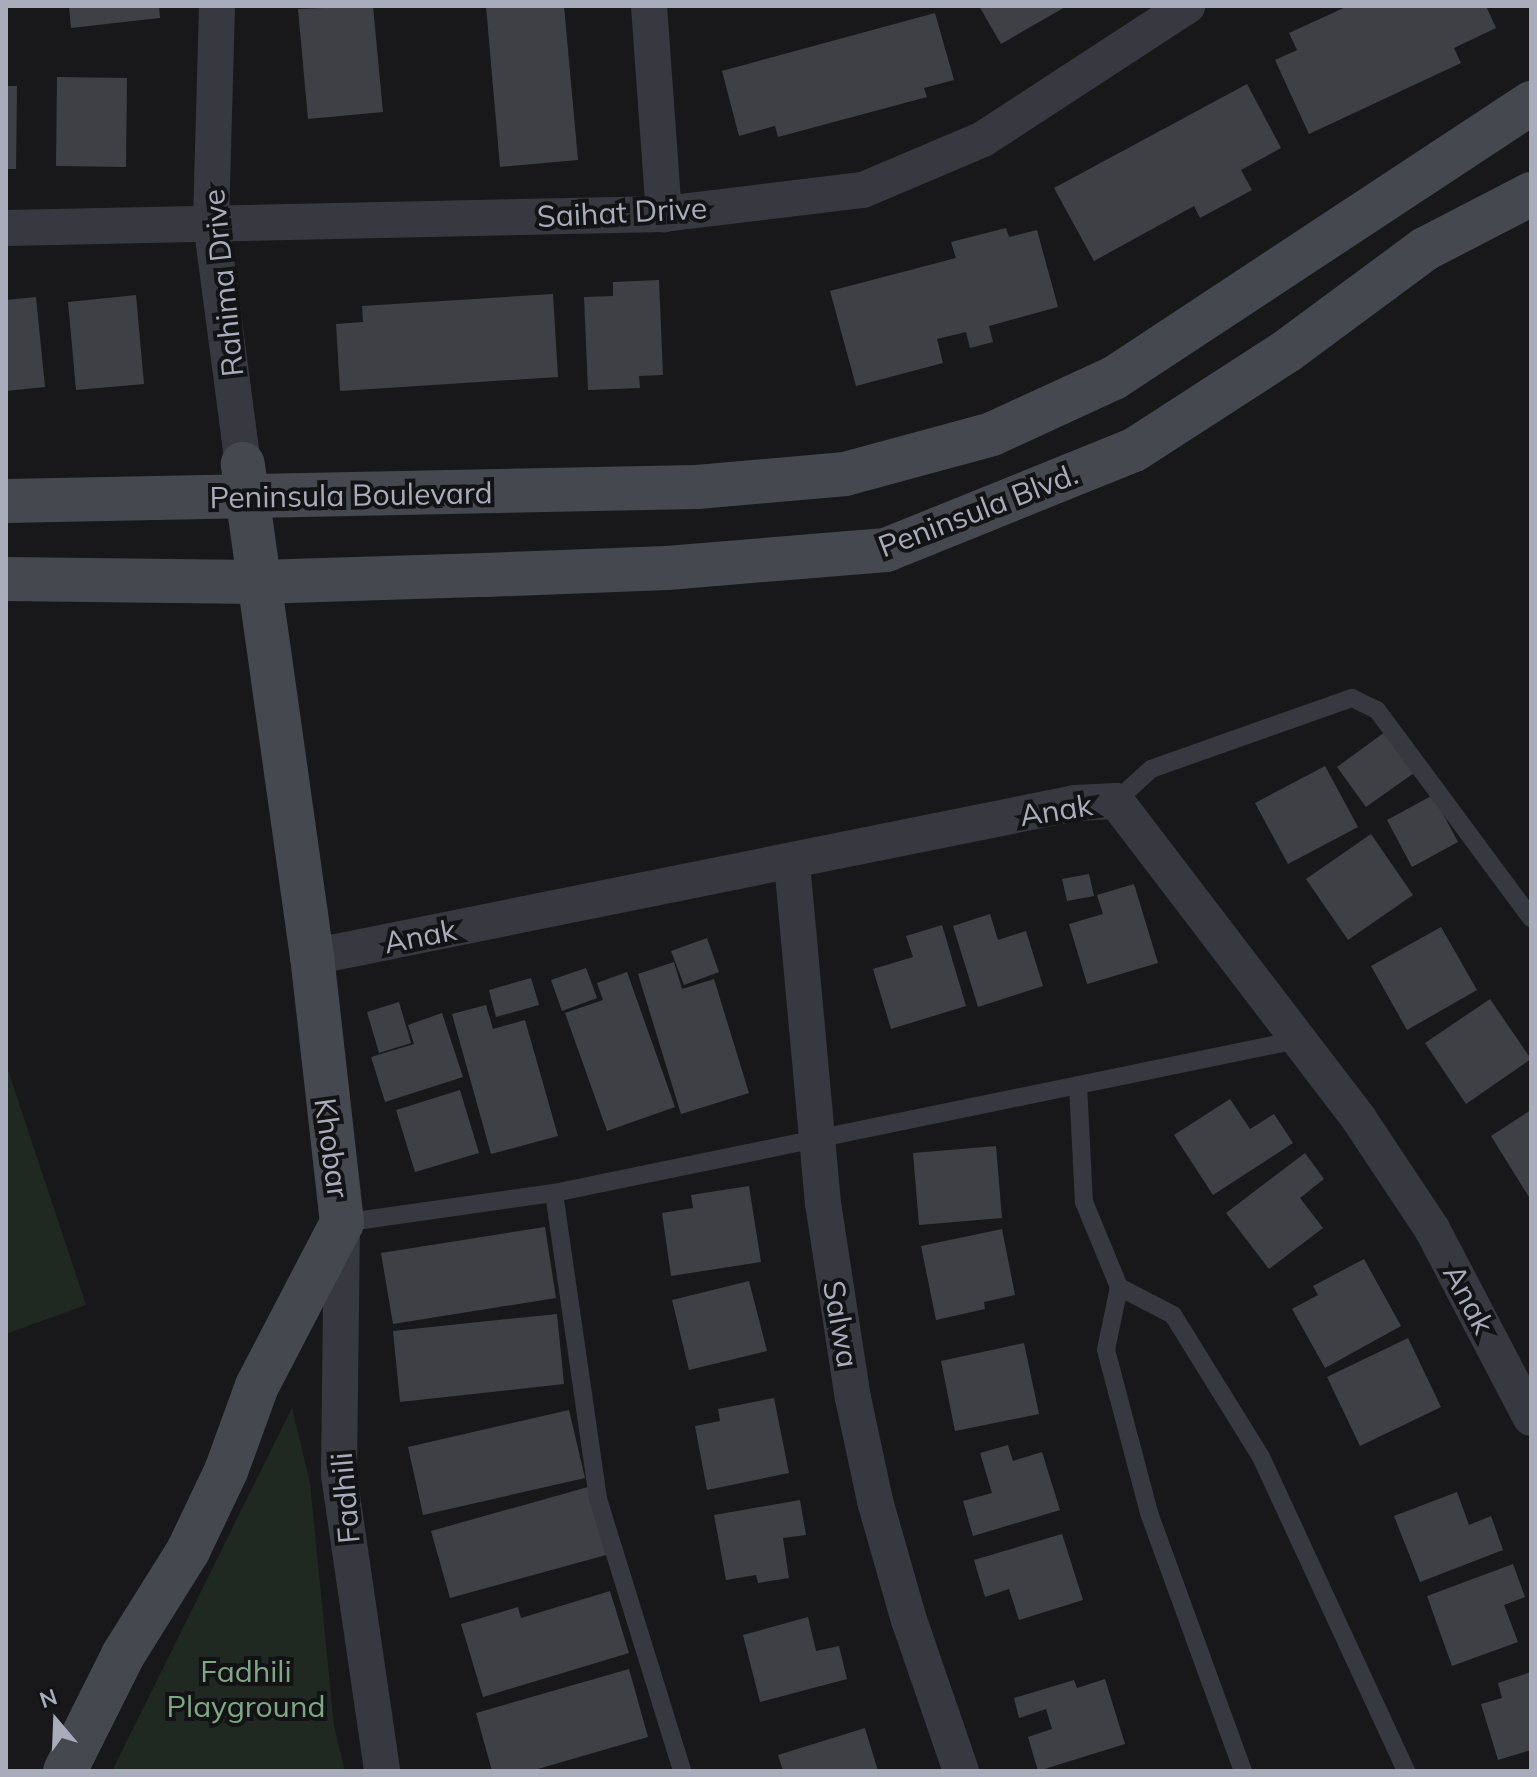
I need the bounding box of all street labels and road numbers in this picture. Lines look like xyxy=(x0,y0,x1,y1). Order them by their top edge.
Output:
street label: Rahima Drive xyxy=(195,188,251,378)
street label: Saihat Drive xyxy=(536,190,708,234)
street label: Peninsula Blvd. xyxy=(873,455,1083,565)
street label: Peninsula Boulevard xyxy=(209,475,493,515)
street label: Anak xyxy=(1017,787,1095,833)
street label: Anak xyxy=(381,911,459,961)
street label: Khobar xyxy=(307,1096,357,1200)
street label: Anak xyxy=(1436,1258,1502,1340)
street label: Salwa xyxy=(816,1278,866,1370)
street label: Fadhili xyxy=(323,1451,367,1545)

